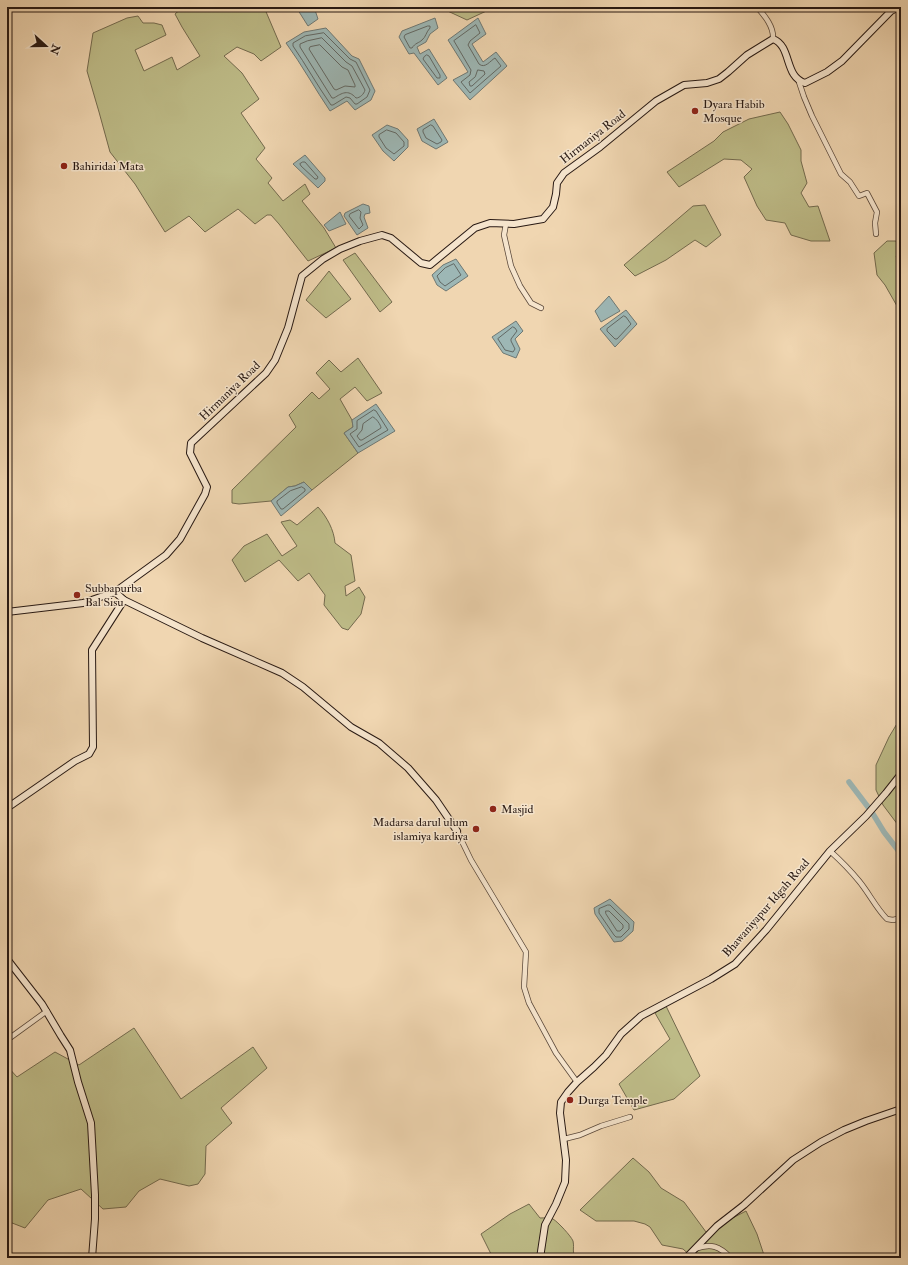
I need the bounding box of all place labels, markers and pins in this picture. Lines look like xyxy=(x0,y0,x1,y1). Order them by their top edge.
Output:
place label: Dyara Habib Mosque xyxy=(703,97,765,126)
marker: Dyara Habib Mosque xyxy=(690,106,700,116)
place label: Bahiridai Mata xyxy=(72,159,145,174)
marker: Bahiridai Mata xyxy=(59,161,69,171)
place label: Subbapurba Bal Sisu xyxy=(85,581,143,610)
marker: Subbapurba Bal Sisu xyxy=(72,590,82,600)
place label: Masjid xyxy=(501,802,534,817)
marker: Masjid xyxy=(488,804,498,814)
place label: Madarsa darul ulum islamiya kardiya xyxy=(373,815,469,844)
marker: Madarsa darul ulum islamiya kardiya xyxy=(471,824,481,834)
place label: Durga Temple xyxy=(578,1093,647,1108)
marker: Durga Temple xyxy=(565,1095,575,1105)

